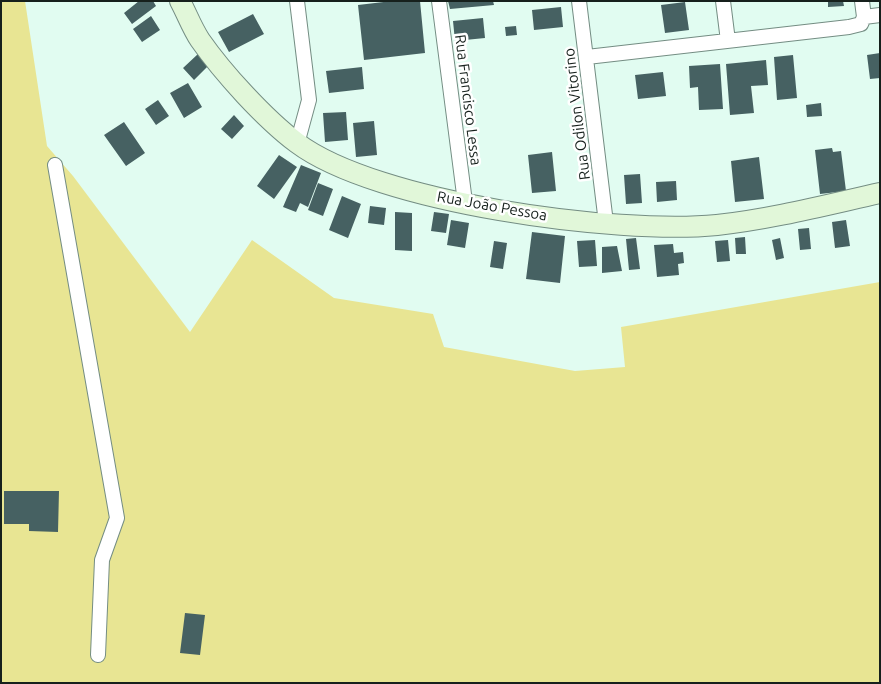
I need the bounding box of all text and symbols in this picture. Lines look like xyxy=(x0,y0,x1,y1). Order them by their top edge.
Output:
street label: Rua Francisco Lessa xyxy=(451,34,485,166)
street label: Rua Odilon Vitorino xyxy=(560,47,594,181)
street label: Rua João Pessoa xyxy=(435,187,549,225)

